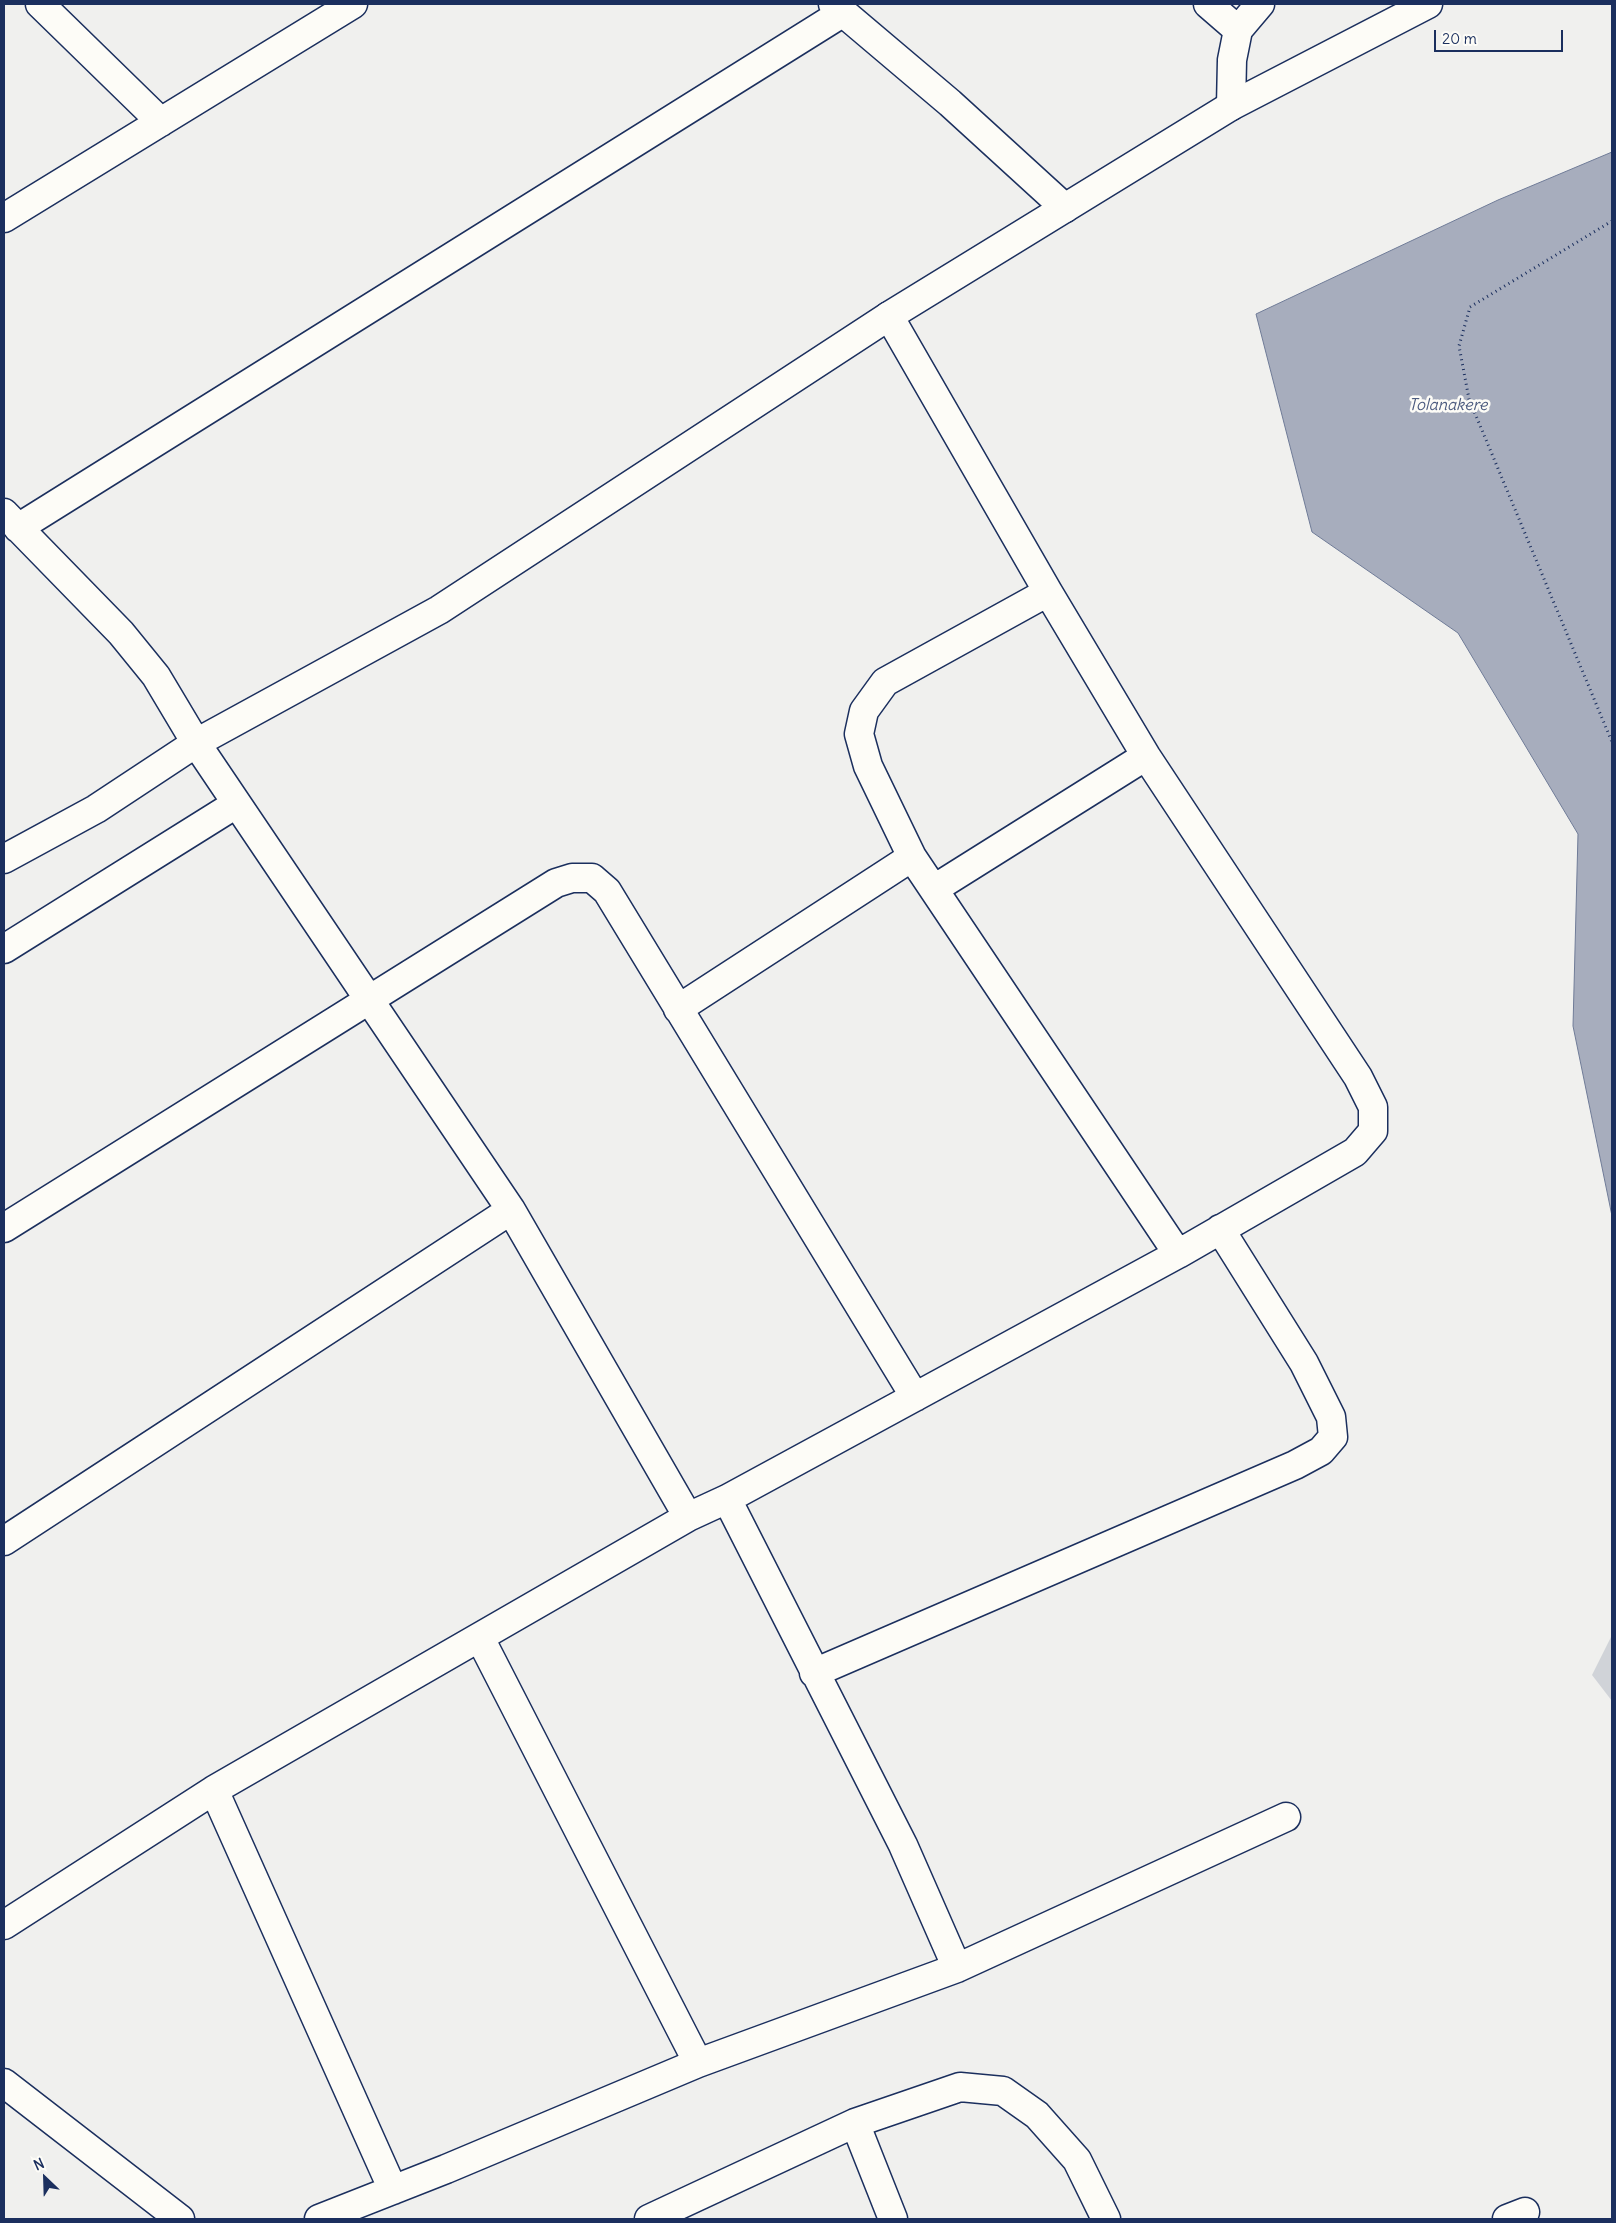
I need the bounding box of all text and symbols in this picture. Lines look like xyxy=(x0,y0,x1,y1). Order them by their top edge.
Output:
scale bar xyxy=(1436,20,1565,52)
text: 20 m xyxy=(1442,29,1477,48)
water label: Tolanakere xyxy=(1409,395,1487,415)
north arrow xyxy=(20,2153,70,2203)
text: N xyxy=(31,2154,47,2174)

